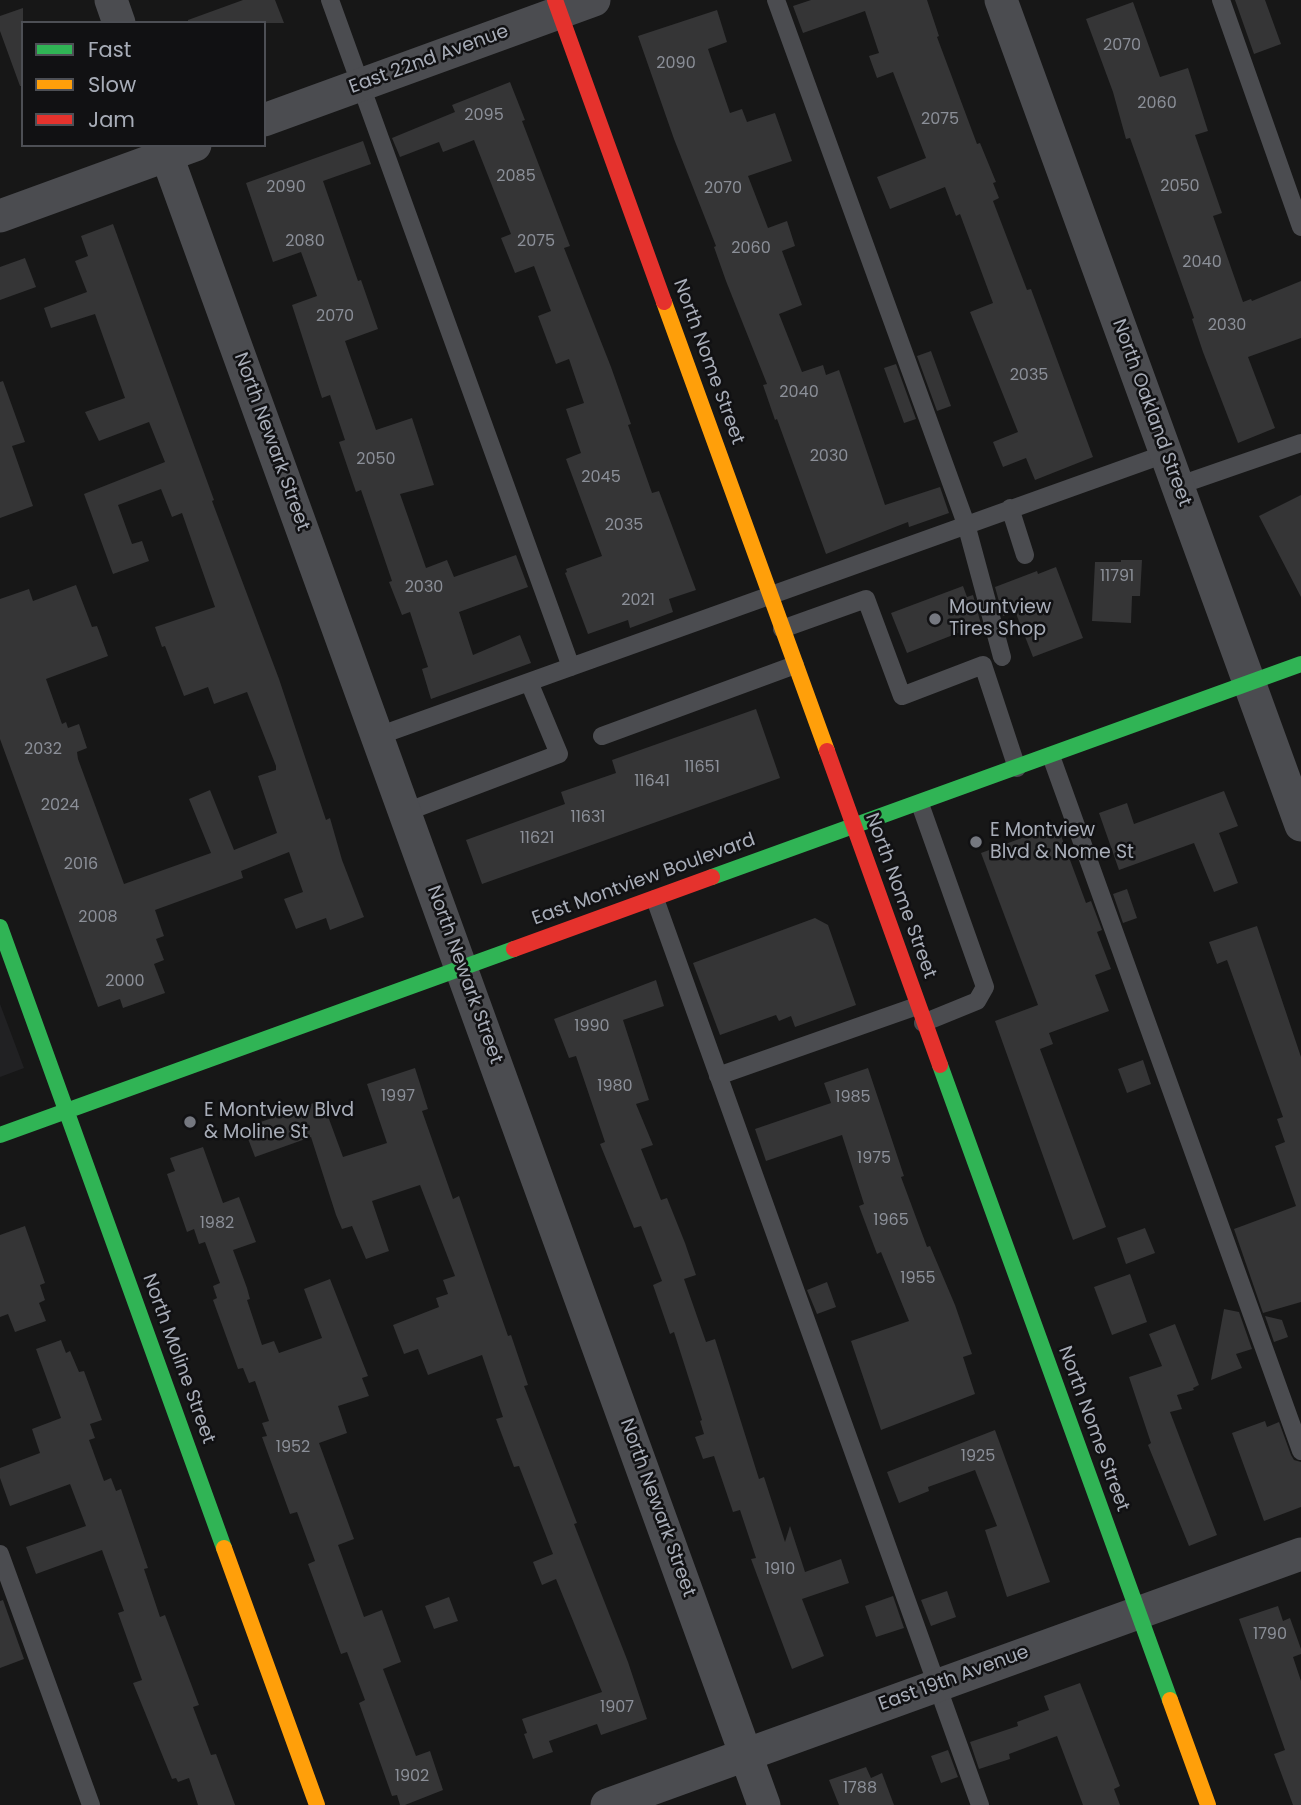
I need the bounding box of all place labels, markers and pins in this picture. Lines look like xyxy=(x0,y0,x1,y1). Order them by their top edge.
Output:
place label: Mountview Tires Shop xyxy=(949,597,1051,641)
marker: Mountview Tires Shop xyxy=(927,611,943,627)
place label: E Montview Blvd & Nome St xyxy=(990,820,1134,864)
marker: E Montview Blvd & Nome St xyxy=(968,834,984,850)
place label: E Montview Blvd & Moline St xyxy=(204,1100,354,1144)
marker: E Montview Blvd & Moline St xyxy=(182,1114,198,1130)

